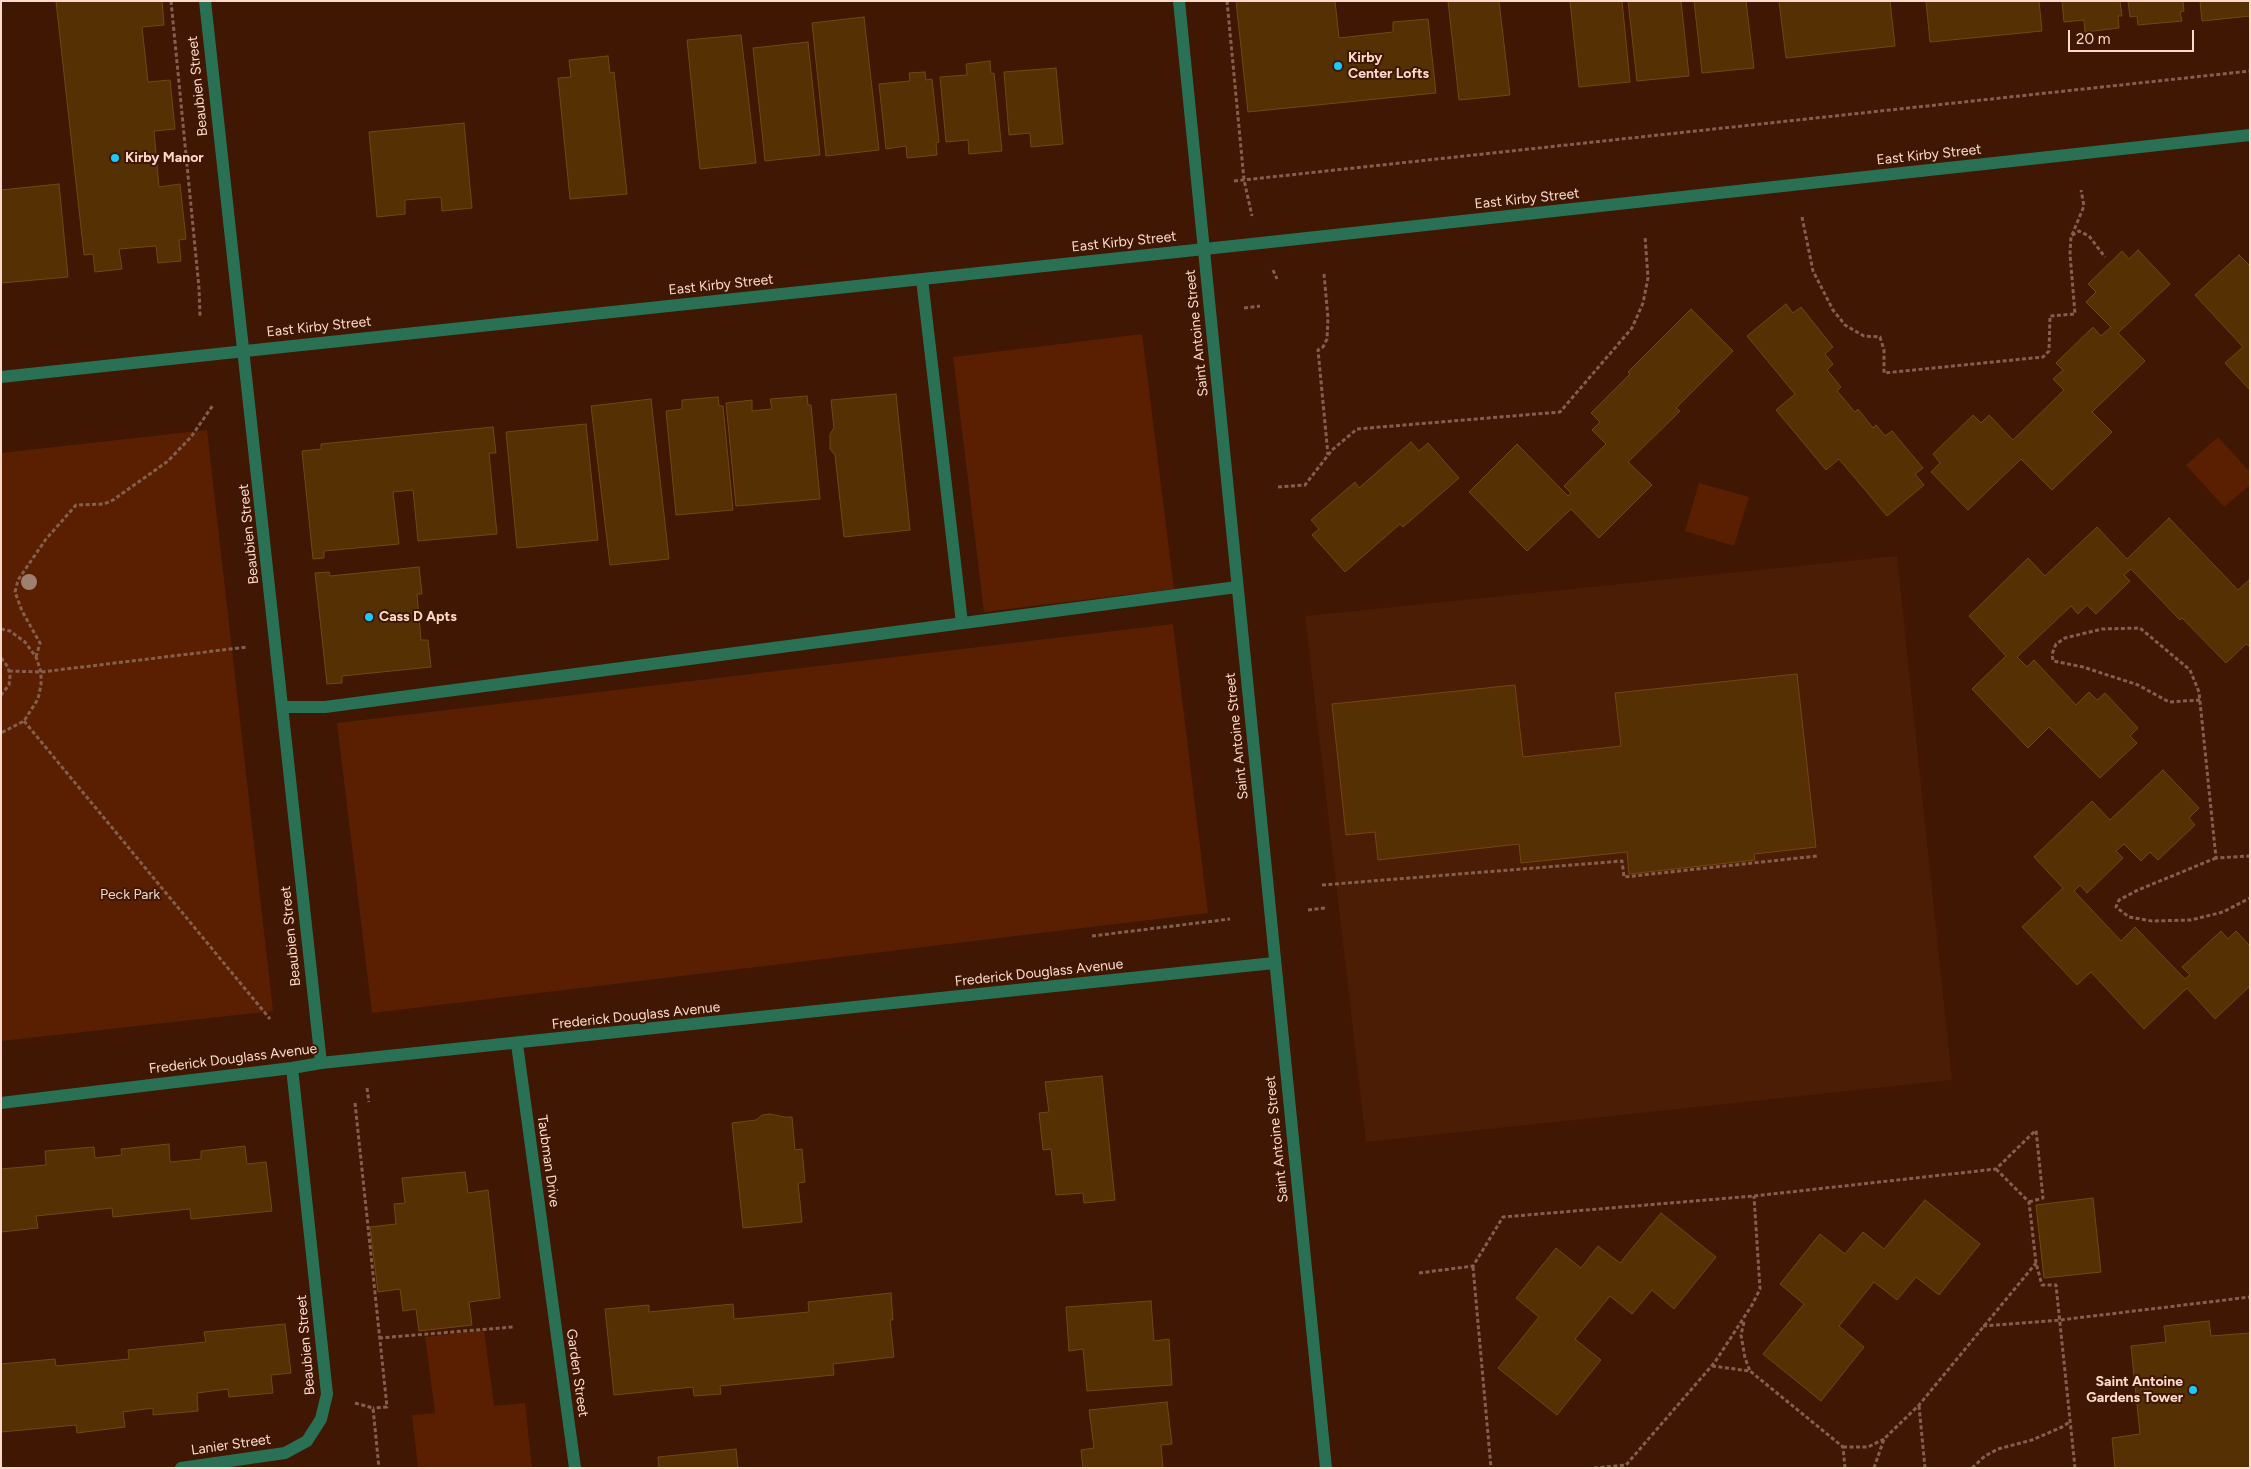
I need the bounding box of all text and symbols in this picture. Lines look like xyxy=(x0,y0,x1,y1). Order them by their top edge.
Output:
scale bar xyxy=(2071,20,2197,52)
text: 20 m xyxy=(2076,30,2110,48)
street label: Beaubien Street xyxy=(184,35,212,137)
place label: Kirby Center Lofts xyxy=(1348,50,1429,82)
marker: Kirby Center Lofts xyxy=(1332,60,1344,72)
street label: East Kirby Street xyxy=(1876,141,1982,169)
place label: Kirby Manor xyxy=(125,150,204,166)
marker: Kirby Manor xyxy=(109,152,121,164)
street label: East Kirby Street xyxy=(1474,185,1580,213)
street label: East Kirby Street xyxy=(1071,228,1177,256)
street label: Saint Antoine Street xyxy=(1182,269,1212,397)
street label: East Kirby Street xyxy=(668,271,774,299)
street label: East Kirby Street xyxy=(266,313,372,341)
street label: Beaubien Street xyxy=(235,483,263,585)
place label: Cass D Apts xyxy=(379,609,457,625)
marker: Cass D Apts xyxy=(363,611,375,623)
street label: Saint Antoine Street xyxy=(1222,672,1252,800)
street label: Beaubien Street xyxy=(277,885,305,987)
park label: Peck Park xyxy=(100,887,160,903)
street label: Frederick Douglass Avenue xyxy=(954,956,1124,990)
street label: Frederick Douglass Avenue xyxy=(551,999,721,1033)
street label: Frederick Douglass Avenue xyxy=(148,1040,318,1078)
street label: Saint Antoine Street xyxy=(1262,1075,1292,1203)
street label: Taubman Drive xyxy=(533,1114,563,1208)
street label: Beaubien Street xyxy=(293,1294,319,1396)
street label: Garden Street xyxy=(563,1328,591,1418)
place label: Saint Antoine Gardens Tower xyxy=(2086,1374,2183,1406)
marker: Saint Antoine Gardens Tower xyxy=(2187,1384,2199,1396)
street label: Lanier Street xyxy=(190,1431,272,1459)

